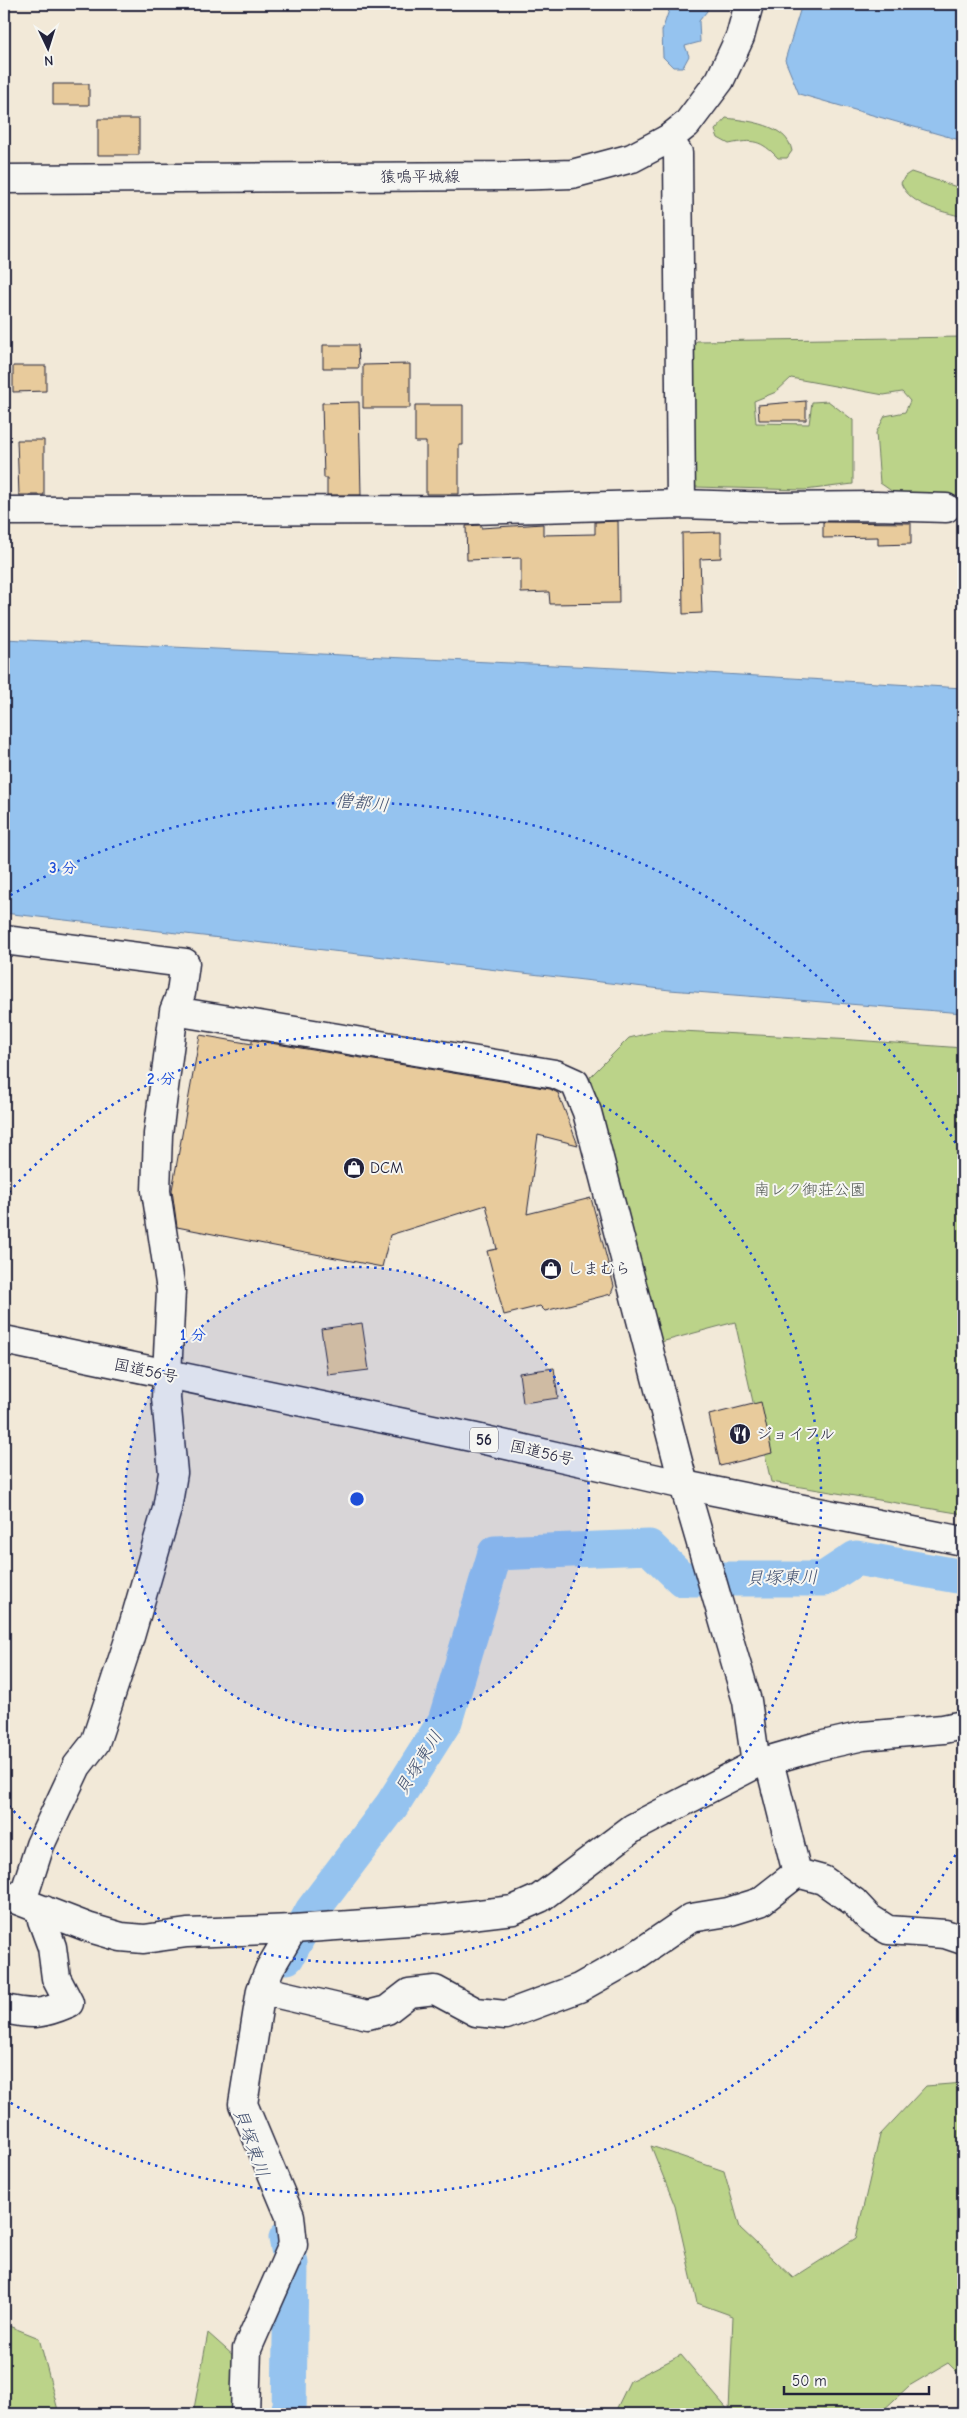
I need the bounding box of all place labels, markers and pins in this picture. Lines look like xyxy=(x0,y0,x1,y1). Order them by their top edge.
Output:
shop icon: DCM xyxy=(342,1156,366,1180)
place label: DCM xyxy=(370,1159,403,1177)
shop icon: しまむら xyxy=(539,1257,563,1281)
place label: しまむら xyxy=(567,1260,631,1278)
restaurant icon: ジョイフル xyxy=(728,1422,752,1446)
place label: ジョイフル xyxy=(756,1425,835,1443)
centre of rings xyxy=(348,1490,366,1508)

